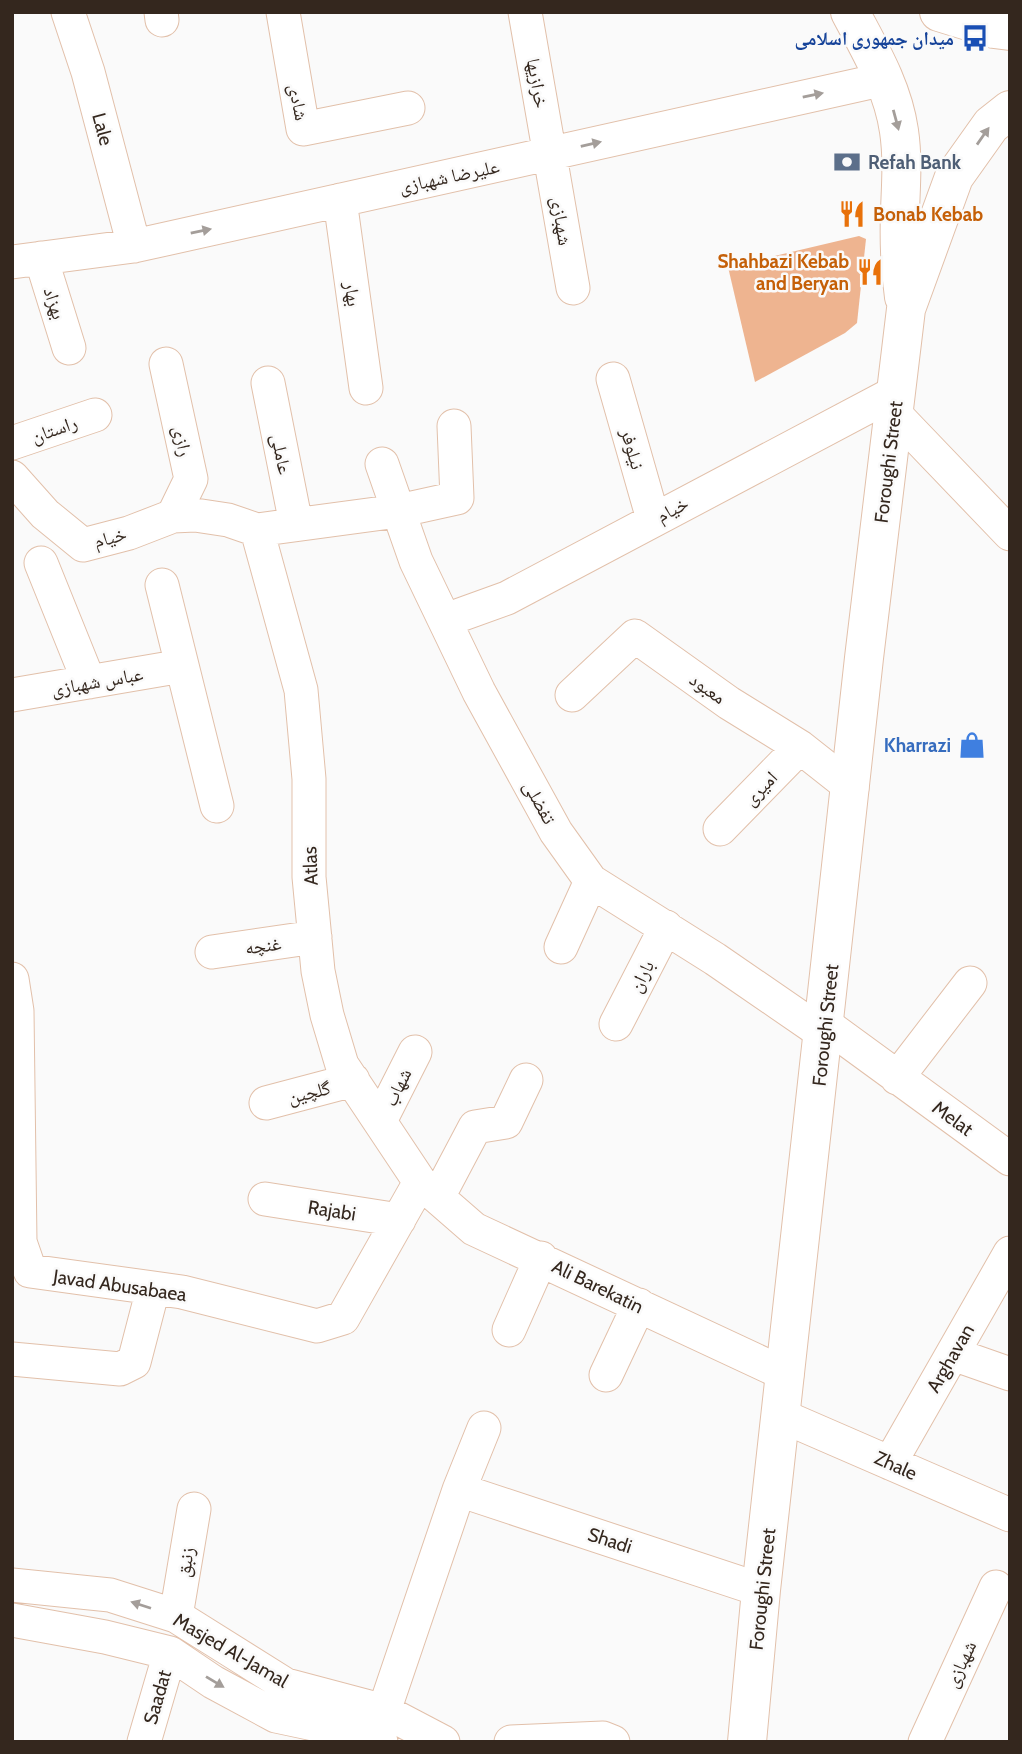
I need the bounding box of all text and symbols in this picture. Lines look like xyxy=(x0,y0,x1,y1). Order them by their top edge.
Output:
bus stop icon: میدان جمهوری اسلامی xyxy=(960,23,990,53)
place label: میدان جمهوری اسلامی xyxy=(795,27,954,50)
street label: خرازیها xyxy=(522,56,553,110)
street label: شادی xyxy=(284,82,313,122)
one-way arrow xyxy=(802,90,824,101)
one-way arrow xyxy=(891,109,902,131)
street label: Lale xyxy=(87,110,118,148)
one-way arrow xyxy=(976,127,990,145)
one-way arrow xyxy=(580,139,602,150)
bank icon: Refah Bank xyxy=(832,147,862,177)
place label: Refah Bank xyxy=(868,151,962,174)
street label: علیرضا شهبازی xyxy=(397,155,502,198)
street label: شهبازی xyxy=(546,195,577,247)
restaurant icon: Bonab Kebab xyxy=(837,199,867,229)
place label: Bonab Kebab xyxy=(873,203,983,226)
one-way arrow xyxy=(190,225,212,236)
place label: Shahbazi Kebab and Beryan xyxy=(717,250,849,295)
restaurant icon: Shahbazi Kebab and Beryan xyxy=(855,257,885,287)
street label: بهار xyxy=(339,279,366,308)
street label: بهزاد xyxy=(39,284,70,322)
street label: Foroughi Street xyxy=(870,399,907,524)
street label: راستان xyxy=(28,411,80,448)
street label: رازی xyxy=(168,424,197,459)
street label: نیلوفر xyxy=(615,425,649,472)
street label: عاملی xyxy=(266,432,297,477)
street label: خیام xyxy=(652,492,693,529)
street label: خیام xyxy=(91,522,130,555)
street label: عباس شهبازی xyxy=(49,662,145,701)
street label: معبود xyxy=(685,668,730,709)
shop icon: Kharrazi xyxy=(957,730,987,760)
place label: Kharrazi xyxy=(884,734,951,757)
street label: امیری xyxy=(738,766,782,811)
street label: تفضلی xyxy=(518,776,561,828)
street label: Atlas xyxy=(298,846,323,886)
street label: غنچه xyxy=(243,932,283,959)
street label: باران xyxy=(624,956,659,996)
street label: Foroughi Street xyxy=(808,962,843,1087)
street label: شهاب xyxy=(379,1065,416,1110)
street label: گلچین xyxy=(285,1076,333,1109)
street label: Melat xyxy=(928,1096,978,1141)
street label: Rajabi xyxy=(306,1195,358,1226)
street label: Ali Barekatin xyxy=(548,1254,647,1318)
street label: Javad Abusabaea xyxy=(51,1265,188,1306)
street label: Arghavan xyxy=(922,1320,979,1397)
street label: Zhale xyxy=(871,1446,921,1485)
street label: Shadi xyxy=(585,1523,635,1558)
street label: Foroughi Street xyxy=(745,1526,780,1651)
street label: زنبق xyxy=(172,1545,199,1579)
one-way arrow xyxy=(131,1599,152,1610)
street label: Masjed Al-Jamal xyxy=(169,1608,293,1693)
street label: شهبازی xyxy=(940,1637,981,1691)
street label: Saadat xyxy=(139,1667,176,1727)
one-way arrow xyxy=(206,1676,225,1689)

